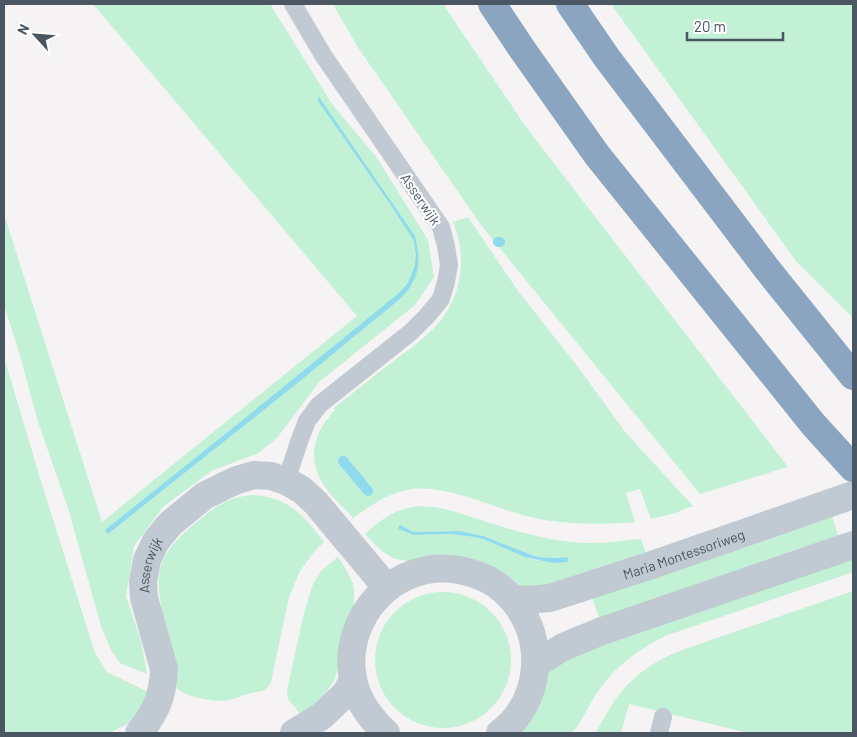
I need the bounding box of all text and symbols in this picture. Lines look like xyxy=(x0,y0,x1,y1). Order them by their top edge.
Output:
north arrow xyxy=(10,10,60,60)
scale bar xyxy=(687,10,783,42)
text: 20 m xyxy=(694,17,726,35)
text: N xyxy=(13,21,33,37)
street label: Asserwijk xyxy=(398,170,444,228)
street label: Maria Montessoriweg xyxy=(621,525,747,582)
street label: Asserwijk xyxy=(134,532,165,594)

